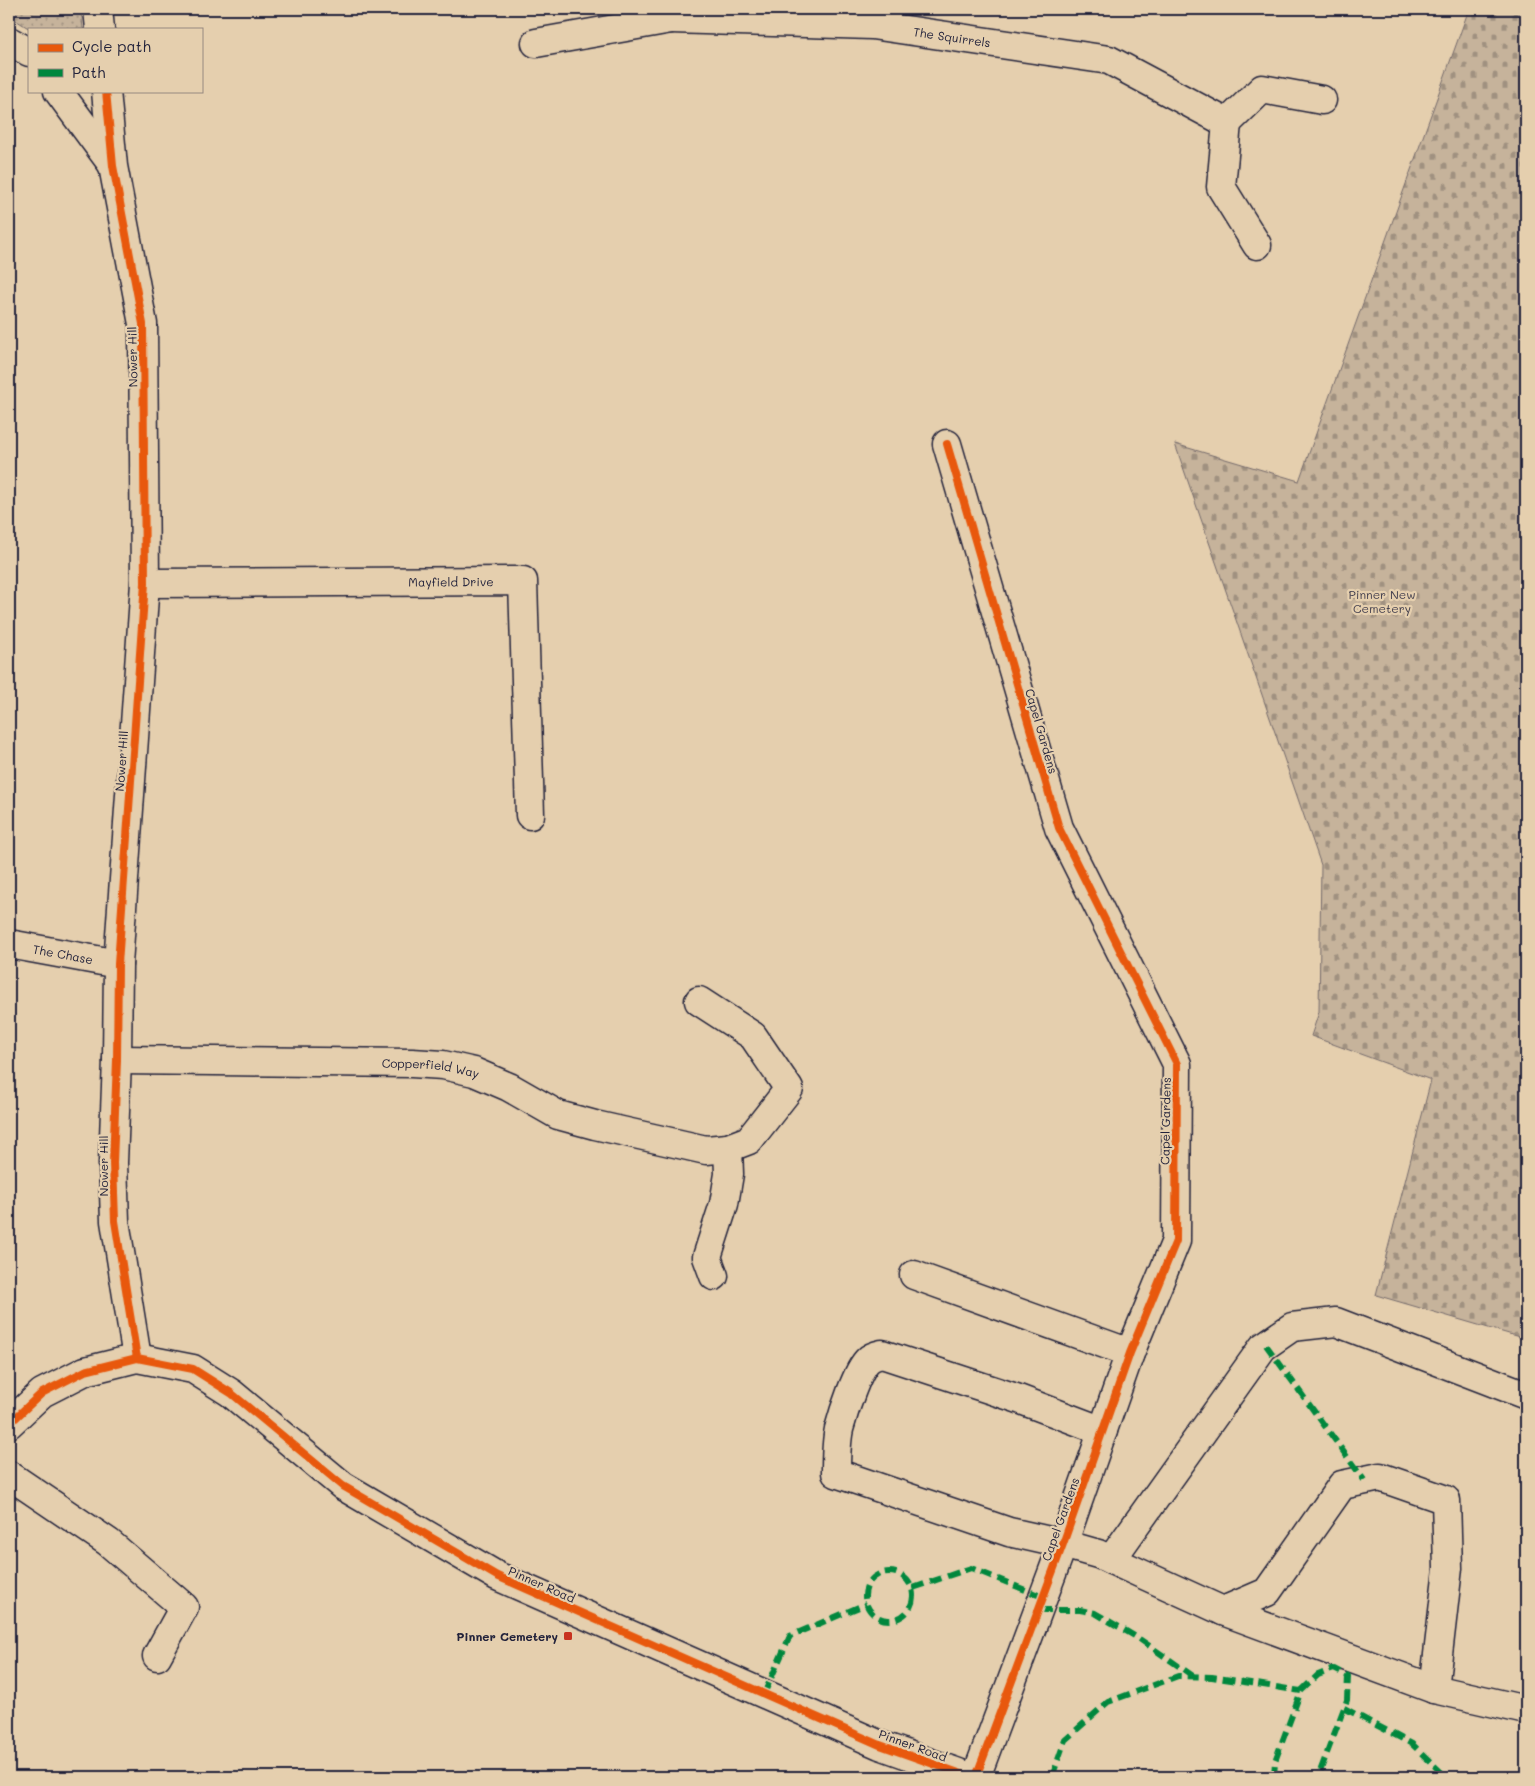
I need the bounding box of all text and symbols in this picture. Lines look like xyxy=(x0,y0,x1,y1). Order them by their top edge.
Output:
street label: The Squirrels xyxy=(912,23,992,50)
legend xyxy=(28,28,202,92)
text: Cycle path xyxy=(72,36,151,56)
text: Path xyxy=(72,62,106,82)
street label: Nower Hill xyxy=(123,326,141,388)
street label: Mayfield Drive xyxy=(408,573,494,590)
park label: Pinner New Cemetery xyxy=(1348,586,1416,616)
street label: Capel Gardens xyxy=(1022,687,1062,775)
street label: Nower Hill xyxy=(111,730,131,792)
street label: The Chase xyxy=(32,941,94,967)
street label: Copperfield Way xyxy=(382,1055,482,1081)
street label: Capel Gardens xyxy=(1156,1077,1174,1165)
street label: Nower Hill xyxy=(95,1136,111,1196)
street label: Capel Gardens xyxy=(1037,1475,1083,1563)
street label: Pinner Road xyxy=(506,1562,578,1606)
place label: Pinner Cemetery xyxy=(456,1628,558,1644)
marker: Pinner Cemetery xyxy=(562,1630,574,1642)
street label: Pinner Road xyxy=(877,1725,950,1765)

